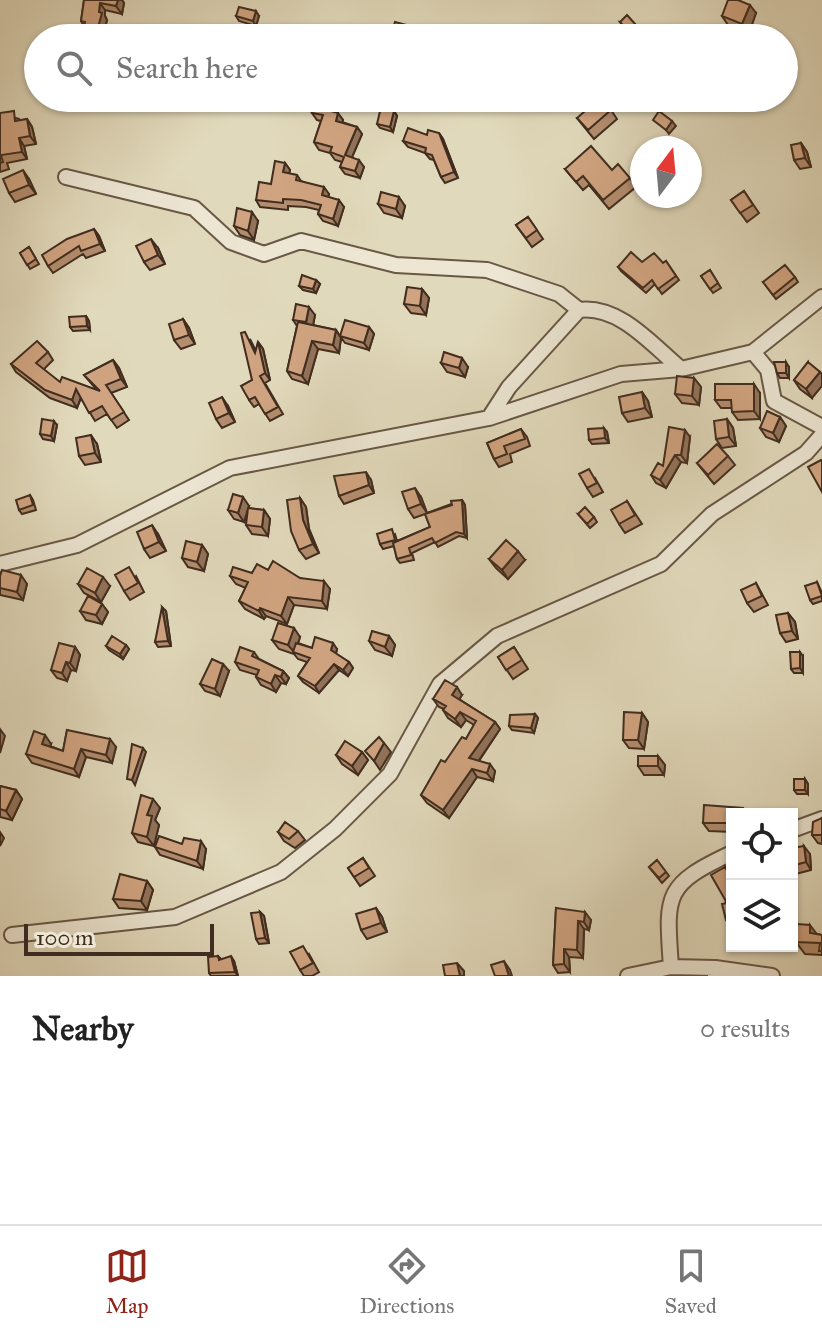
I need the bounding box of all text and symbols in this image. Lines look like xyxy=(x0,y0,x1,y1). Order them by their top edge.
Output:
search box xyxy=(24,24,798,112)
icon: search xyxy=(52,46,96,90)
text: Search here xyxy=(116,50,258,86)
north arrow xyxy=(630,136,702,208)
map controls xyxy=(726,808,798,952)
button: locate xyxy=(726,808,798,880)
button: layers xyxy=(726,880,798,952)
scale bar xyxy=(24,920,214,956)
text: 100 m xyxy=(36,924,93,951)
text: Nearby xyxy=(32,1008,134,1049)
text: 0 results xyxy=(700,1012,790,1044)
tab: Map xyxy=(105,1244,149,1319)
tab: Directions xyxy=(359,1244,454,1319)
tab: Saved xyxy=(665,1244,717,1319)

